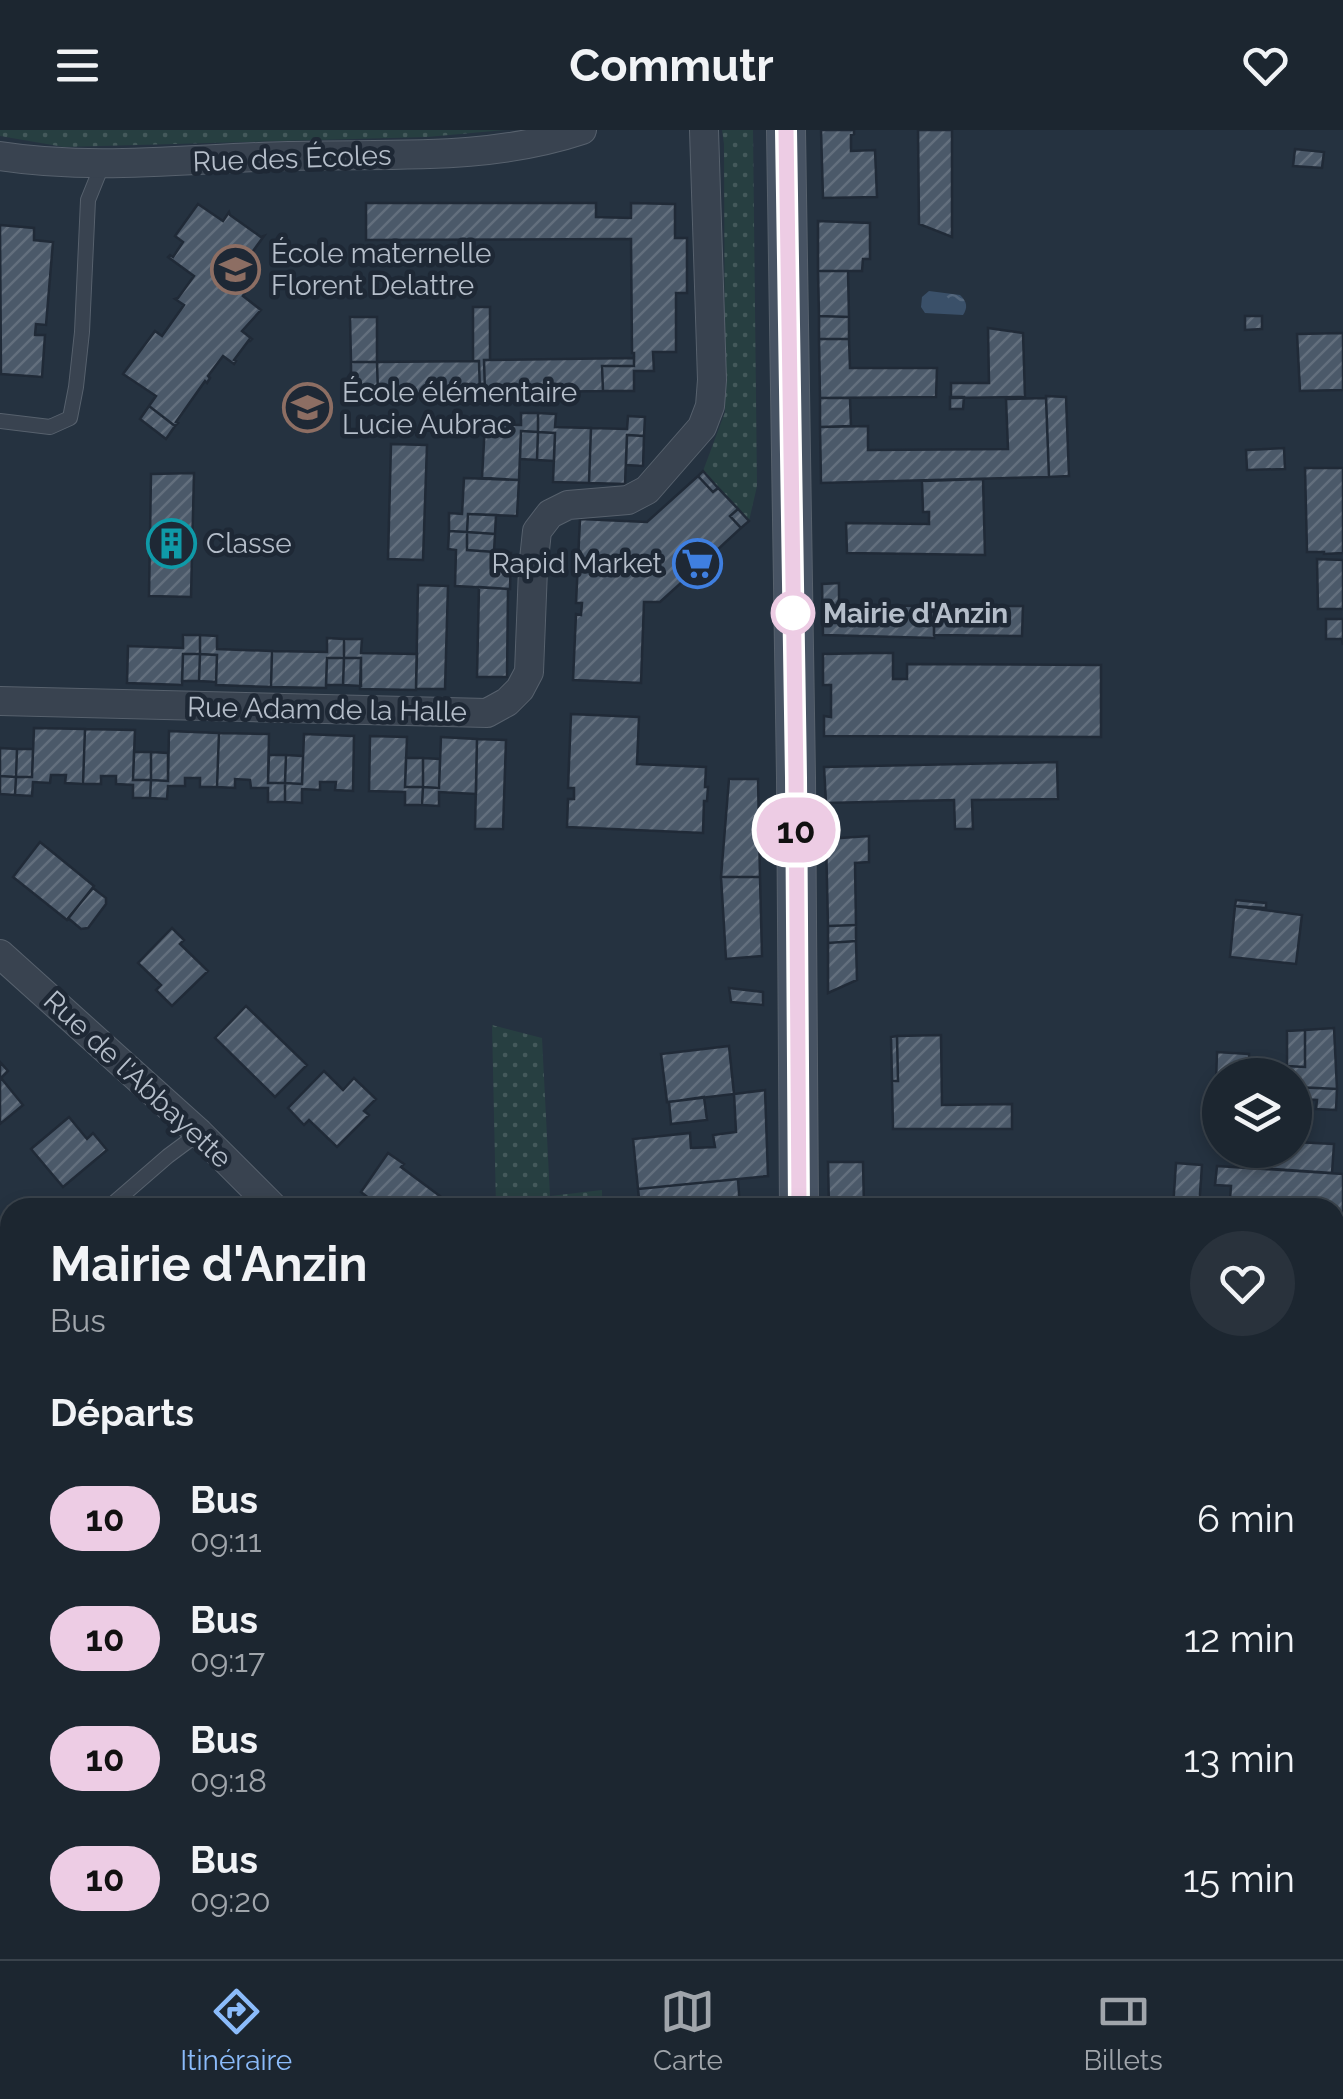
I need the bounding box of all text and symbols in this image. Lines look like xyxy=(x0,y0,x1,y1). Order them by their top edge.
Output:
icon: menu xyxy=(50,38,105,93)
icon: heart xyxy=(1238,38,1293,93)
text: Commutr xyxy=(569,39,774,92)
street label: Rue des Écoles xyxy=(192,139,392,178)
place label: École maternelle Florent Delattre xyxy=(271,237,491,302)
school or university icon: École maternelle Florent Delattre xyxy=(210,243,262,295)
place label: École élémentaire Lucie Aubrac xyxy=(342,376,577,441)
school or university icon: École élémentaire Lucie Aubrac xyxy=(281,382,333,434)
building icon: Classe xyxy=(145,517,197,569)
place label: Classe xyxy=(206,527,292,560)
supermarket icon: Rapid Market xyxy=(671,537,723,589)
place label: Rapid Market xyxy=(491,547,663,580)
marker: Mairie d'Anzin xyxy=(772,592,814,634)
place label: Mairie d'Anzin xyxy=(823,597,1008,630)
street label: Rue Adam de la Halle xyxy=(187,691,467,728)
line badge: 10 xyxy=(751,798,841,862)
text: 10 xyxy=(777,810,815,851)
street label: Rue de l'Abbayette xyxy=(37,984,238,1175)
map controls xyxy=(1202,1058,1312,1168)
button: layers xyxy=(1202,1058,1312,1168)
button: heart xyxy=(1190,1231,1295,1336)
text: Mairie d'Anzin xyxy=(50,1236,367,1292)
text: Bus xyxy=(50,1302,106,1339)
text: Départs xyxy=(50,1390,194,1435)
text: Bus xyxy=(190,1477,258,1522)
text: 6 min xyxy=(1197,1496,1295,1541)
text: 10 xyxy=(86,1498,124,1539)
text: 09:11 xyxy=(190,1522,262,1559)
text: Bus xyxy=(190,1597,258,1642)
text: 12 min xyxy=(1184,1616,1295,1661)
text: 10 xyxy=(86,1618,124,1659)
text: 09:17 xyxy=(190,1642,265,1679)
text: Bus xyxy=(190,1717,258,1762)
text: 13 min xyxy=(1183,1736,1295,1781)
text: 10 xyxy=(86,1738,124,1779)
text: 09:18 xyxy=(190,1762,267,1799)
text: Bus xyxy=(190,1837,258,1882)
text: 15 min xyxy=(1183,1856,1295,1901)
text: 10 xyxy=(86,1858,124,1899)
text: 09:20 xyxy=(190,1882,271,1919)
tab: Itinéraire xyxy=(180,1984,292,2077)
tab: Carte xyxy=(653,1984,723,2077)
tab: Billets xyxy=(1083,1984,1163,2077)

